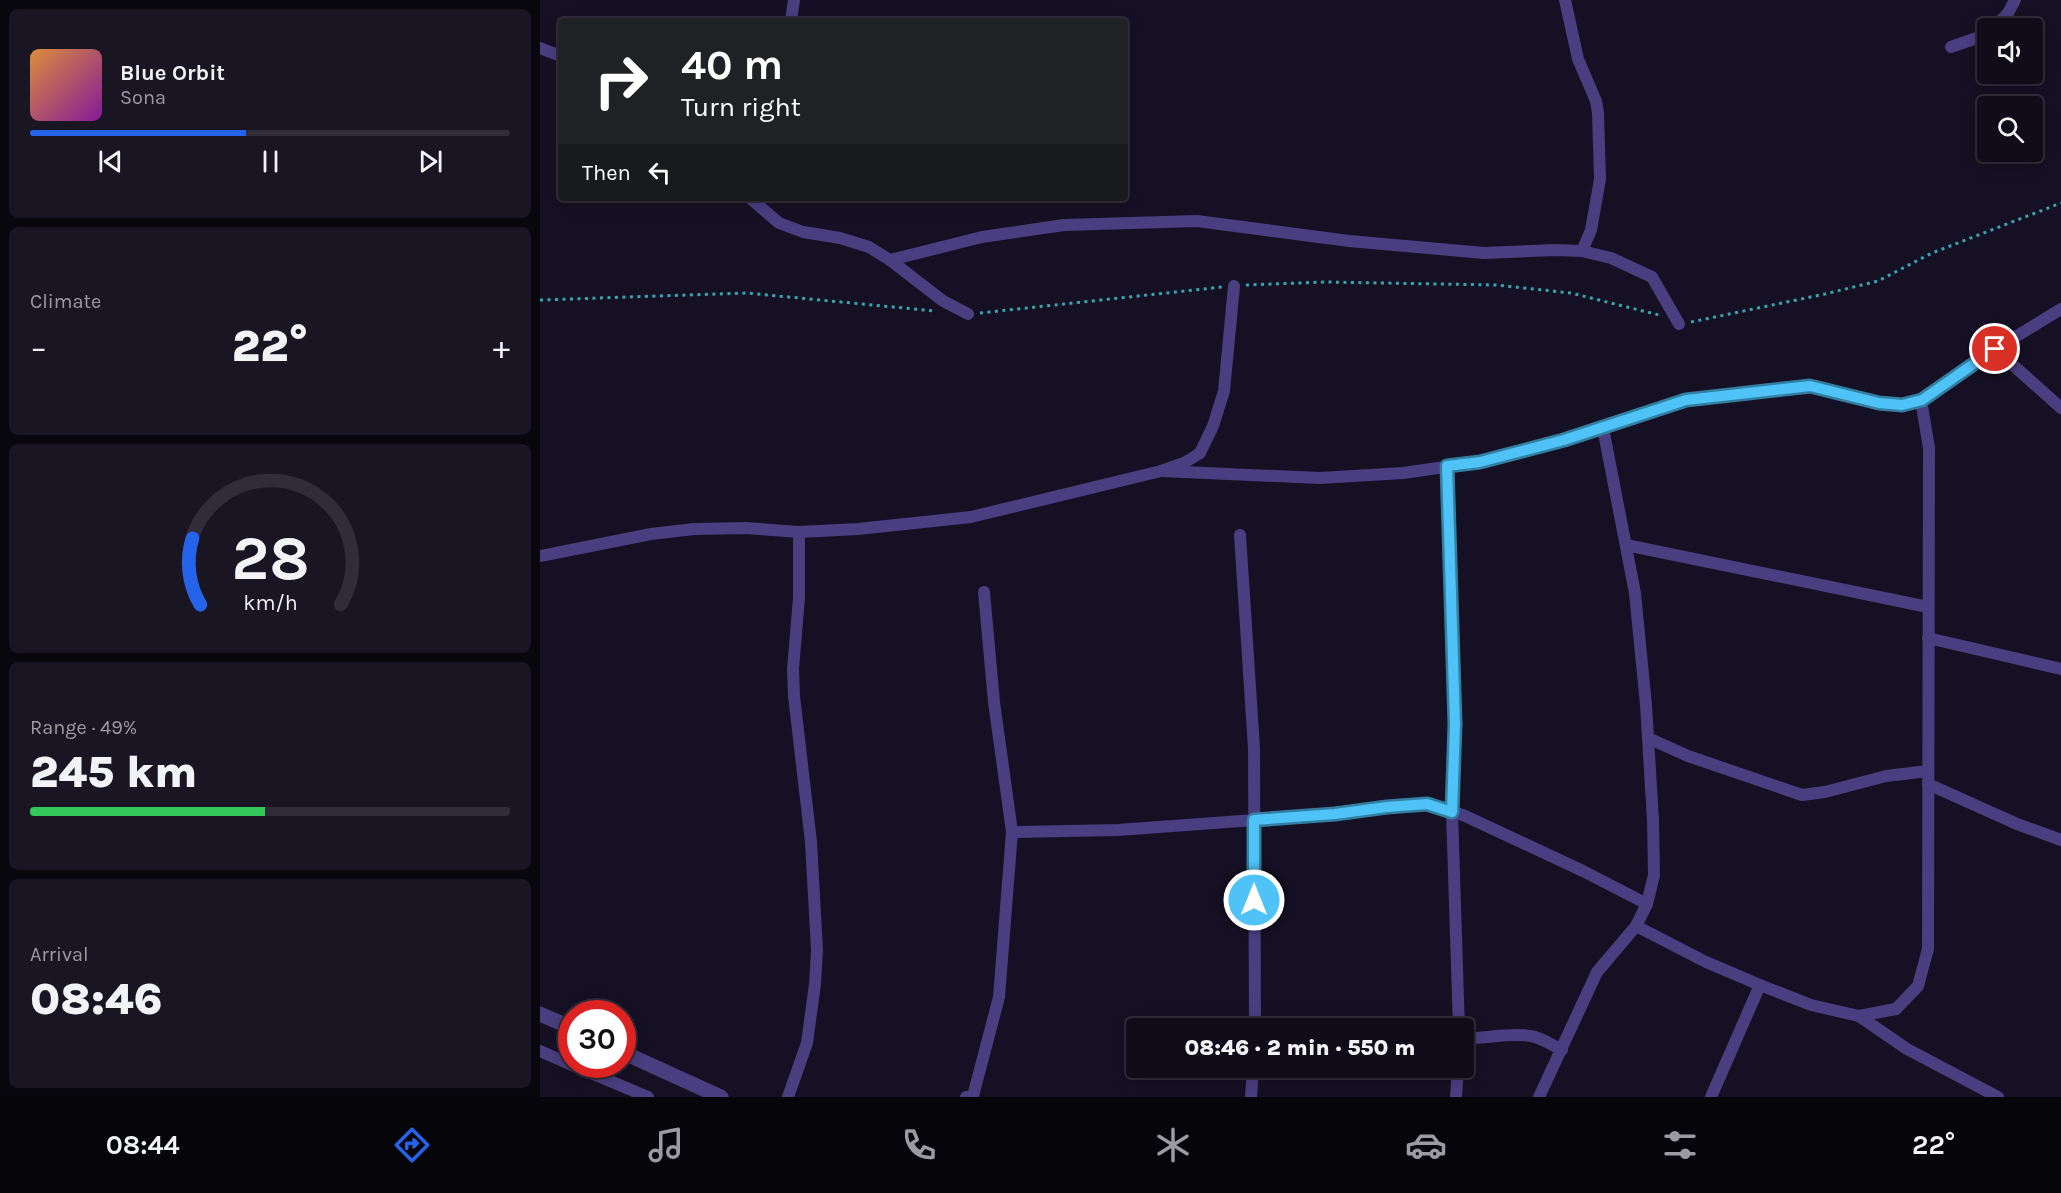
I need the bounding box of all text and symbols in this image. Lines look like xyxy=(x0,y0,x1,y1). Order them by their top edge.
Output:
map controls xyxy=(1977,18,2043,162)
button: sound xyxy=(1977,18,2043,84)
text: 40 m xyxy=(681,40,783,90)
icon: right xyxy=(582,42,660,120)
text: Blue Orbit xyxy=(120,60,225,86)
text: Sona xyxy=(120,86,166,109)
text: Turn right xyxy=(681,91,801,123)
button: search xyxy=(1977,96,2043,162)
icon: previous xyxy=(94,145,127,178)
icon: pause xyxy=(254,145,287,178)
icon: next xyxy=(414,145,447,178)
icon: left xyxy=(643,156,676,189)
text: Then xyxy=(582,160,631,186)
text: Climate xyxy=(30,290,101,313)
text: 22° xyxy=(232,320,308,372)
pin xyxy=(1969,323,2020,374)
text: − xyxy=(30,328,47,366)
text: + xyxy=(493,328,510,366)
icon: arrive xyxy=(1978,332,2011,365)
text: 28 xyxy=(231,523,309,596)
text: km/h xyxy=(243,591,297,616)
text: Range · 49% xyxy=(30,716,137,739)
text: 245 km xyxy=(30,746,197,798)
position arrow xyxy=(1222,868,1286,932)
text: Arrival xyxy=(30,943,89,966)
text: 08:46 xyxy=(30,973,162,1025)
speed limit sign: 30 xyxy=(558,1000,636,1078)
text: 08:46 · 2 min · 550 m xyxy=(1185,1035,1416,1061)
icon: directions xyxy=(391,1124,433,1166)
icon: music xyxy=(645,1124,687,1166)
icon: phone xyxy=(898,1124,940,1166)
icon: climate xyxy=(1152,1124,1194,1166)
icon: car xyxy=(1405,1124,1447,1166)
icon: filters xyxy=(1659,1124,1701,1166)
text: 08:44 xyxy=(106,1129,180,1161)
text: 22° xyxy=(1912,1129,1955,1161)

